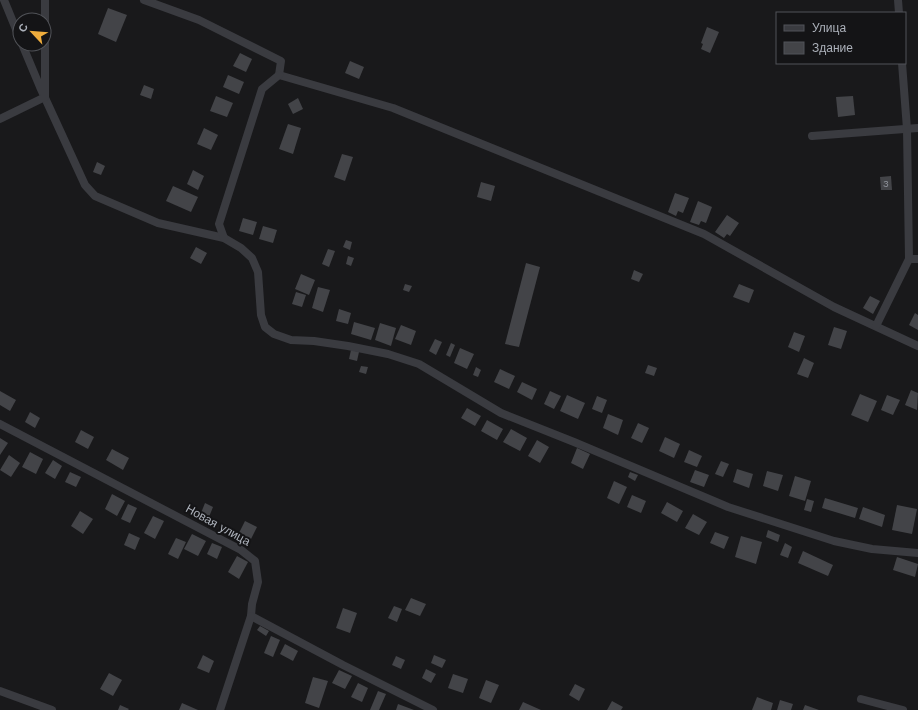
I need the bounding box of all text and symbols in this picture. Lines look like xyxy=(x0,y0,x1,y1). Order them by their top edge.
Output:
north arrow xyxy=(12,12,52,52)
legend xyxy=(776,12,906,64)
text: С xyxy=(16,21,31,34)
text: Улица xyxy=(812,21,846,35)
text: Здание xyxy=(812,41,853,55)
house number: 3 xyxy=(883,178,889,189)
street label: Новая улица xyxy=(183,501,253,549)

